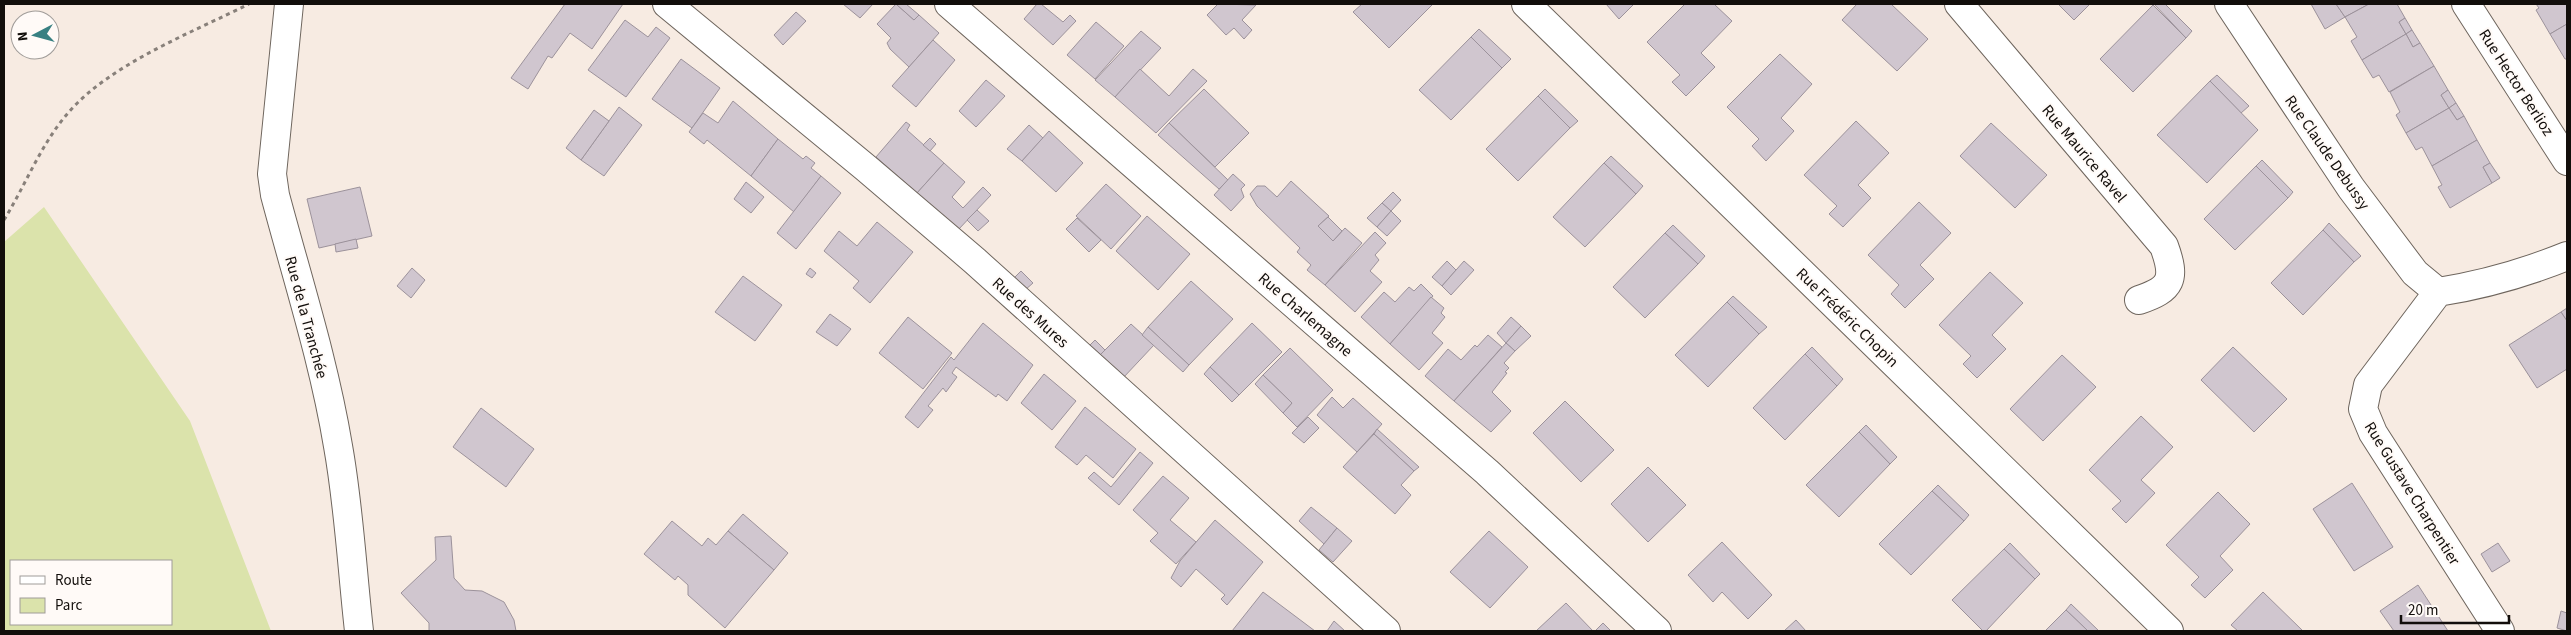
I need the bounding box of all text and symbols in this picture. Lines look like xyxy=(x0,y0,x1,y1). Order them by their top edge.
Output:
north arrow xyxy=(10,10,60,60)
street label: Rue Hector Berlioz xyxy=(2473,25,2559,140)
text: N xyxy=(13,31,33,42)
street label: Rue Claude Debussy xyxy=(2279,91,2375,215)
street label: Rue Maurice Ravel xyxy=(2037,100,2132,207)
street label: Rue de la Tranchée xyxy=(279,254,333,381)
street label: Rue Frédéric Chopin xyxy=(1791,263,1903,372)
street label: Rue Charlemagne xyxy=(1253,268,1357,362)
street label: Rue des Mures xyxy=(987,272,1074,353)
street label: Rue Gustave Charpentier xyxy=(2359,418,2466,570)
legend xyxy=(10,560,172,625)
text: Route xyxy=(55,570,92,591)
scale bar xyxy=(2401,592,2508,624)
text: Parc xyxy=(55,595,82,616)
text: 20 m xyxy=(2408,600,2438,621)

